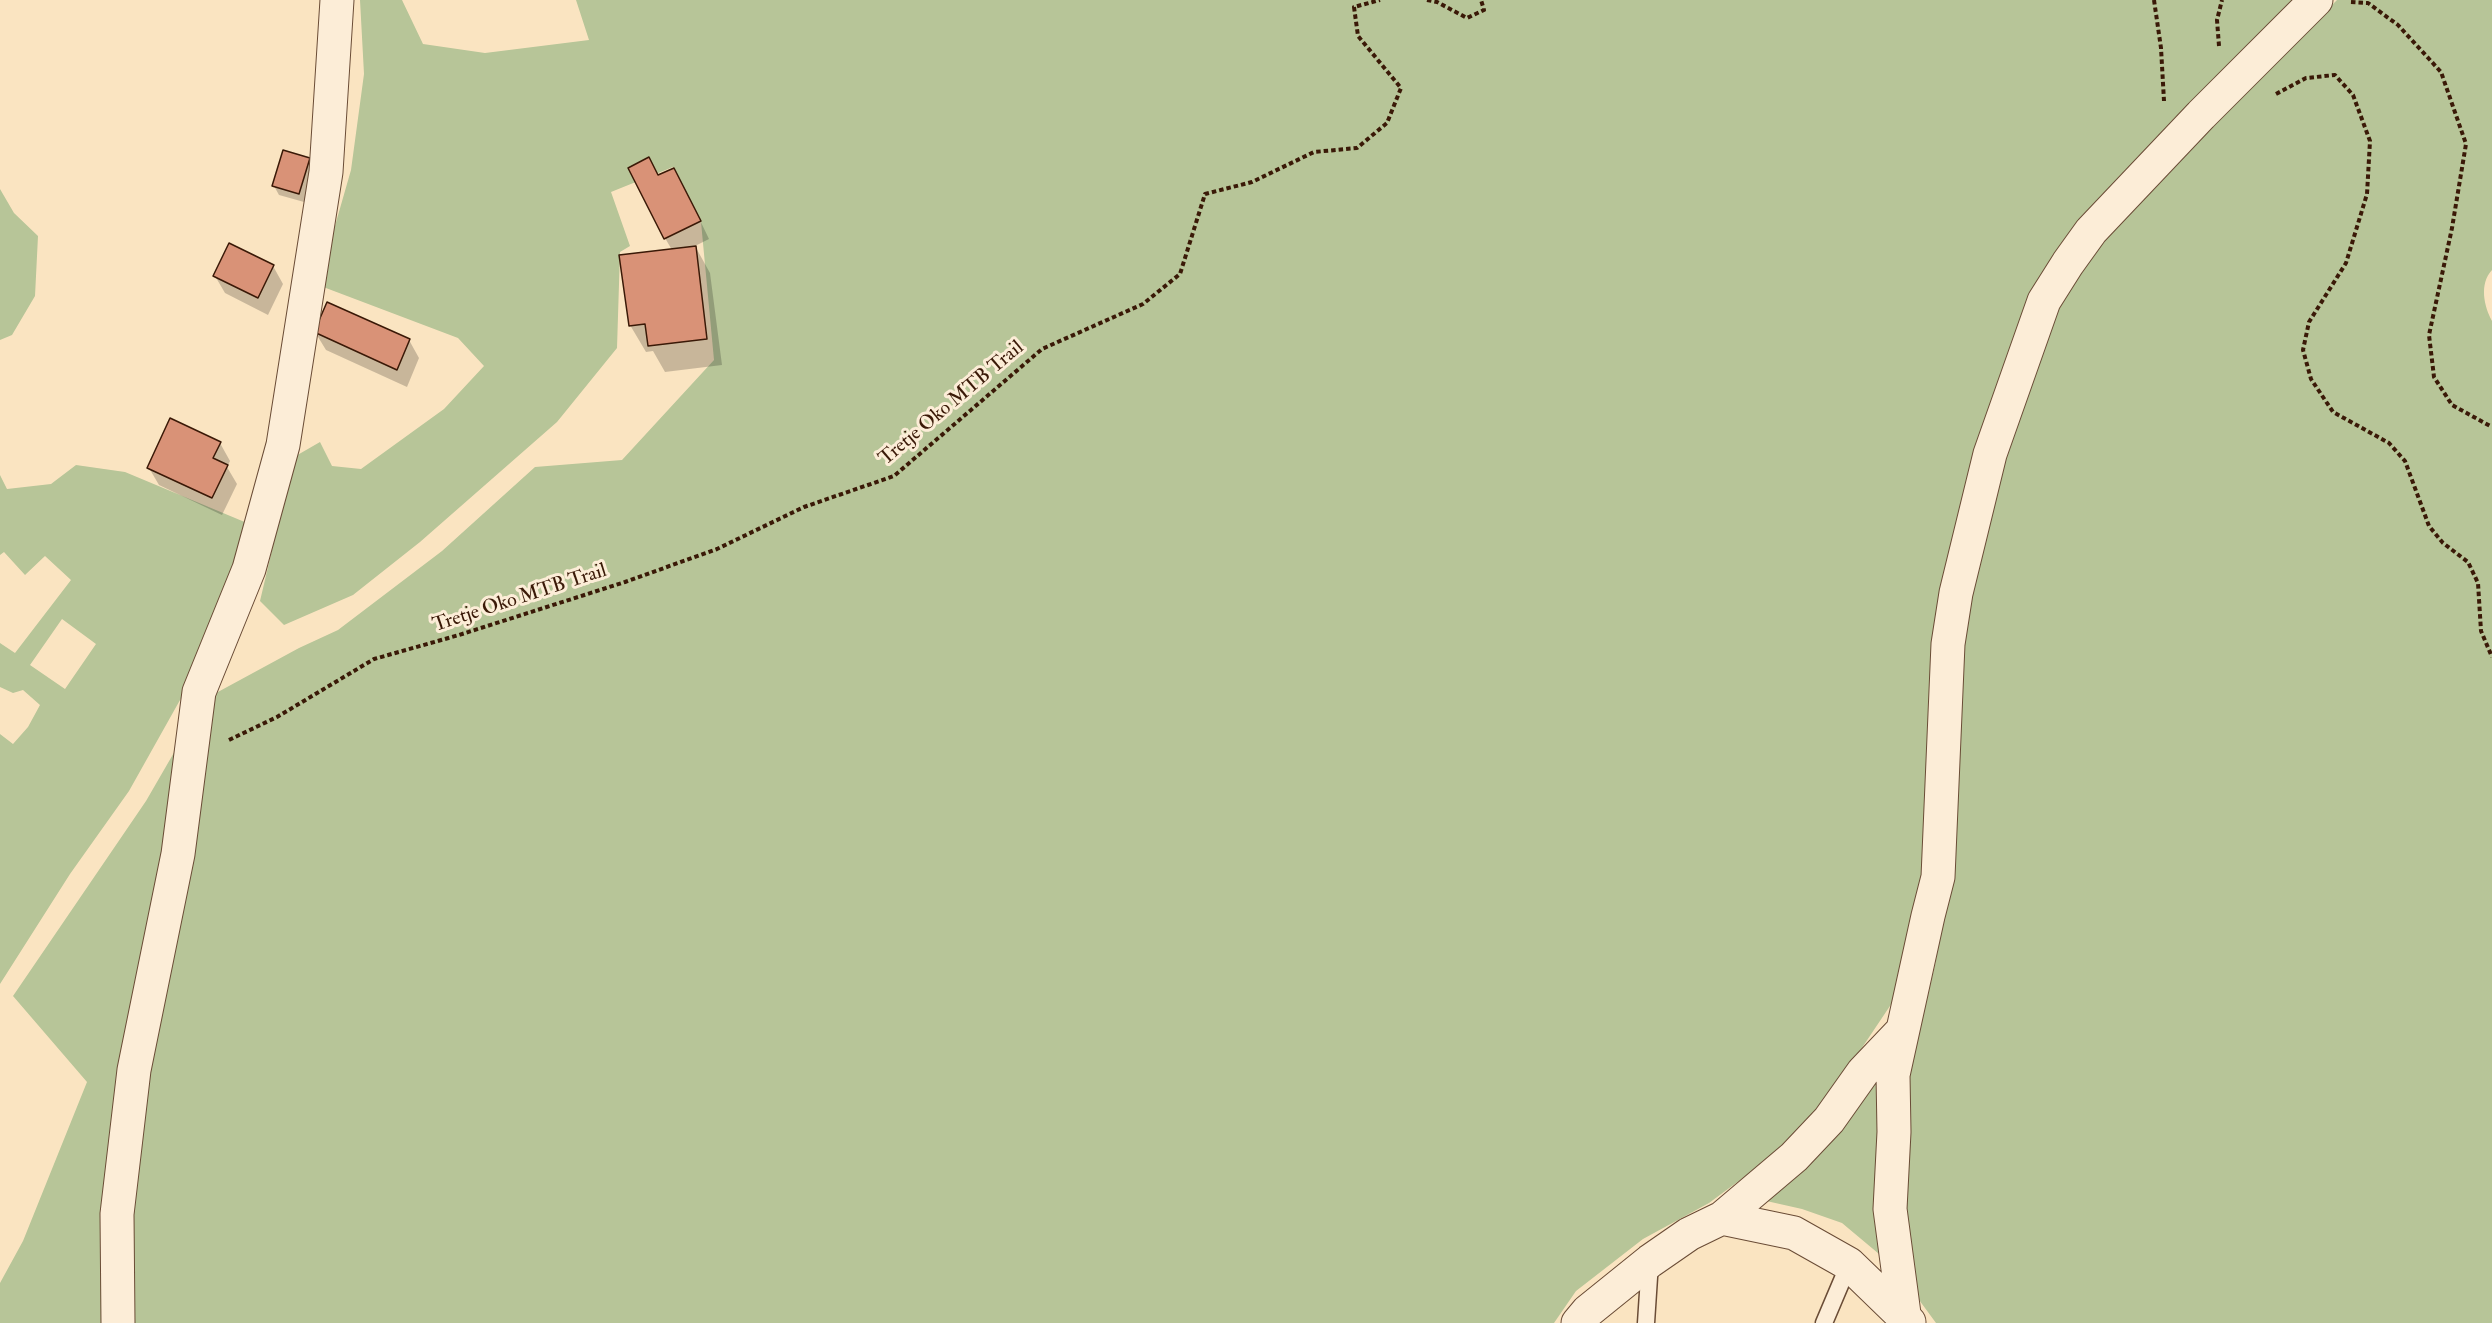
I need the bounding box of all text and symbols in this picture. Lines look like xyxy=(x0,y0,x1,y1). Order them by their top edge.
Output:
street label: Tretje Oko MTB Trail xyxy=(875,336,1029,472)
street label: Tretje Oko MTB Trail xyxy=(430,560,610,638)

